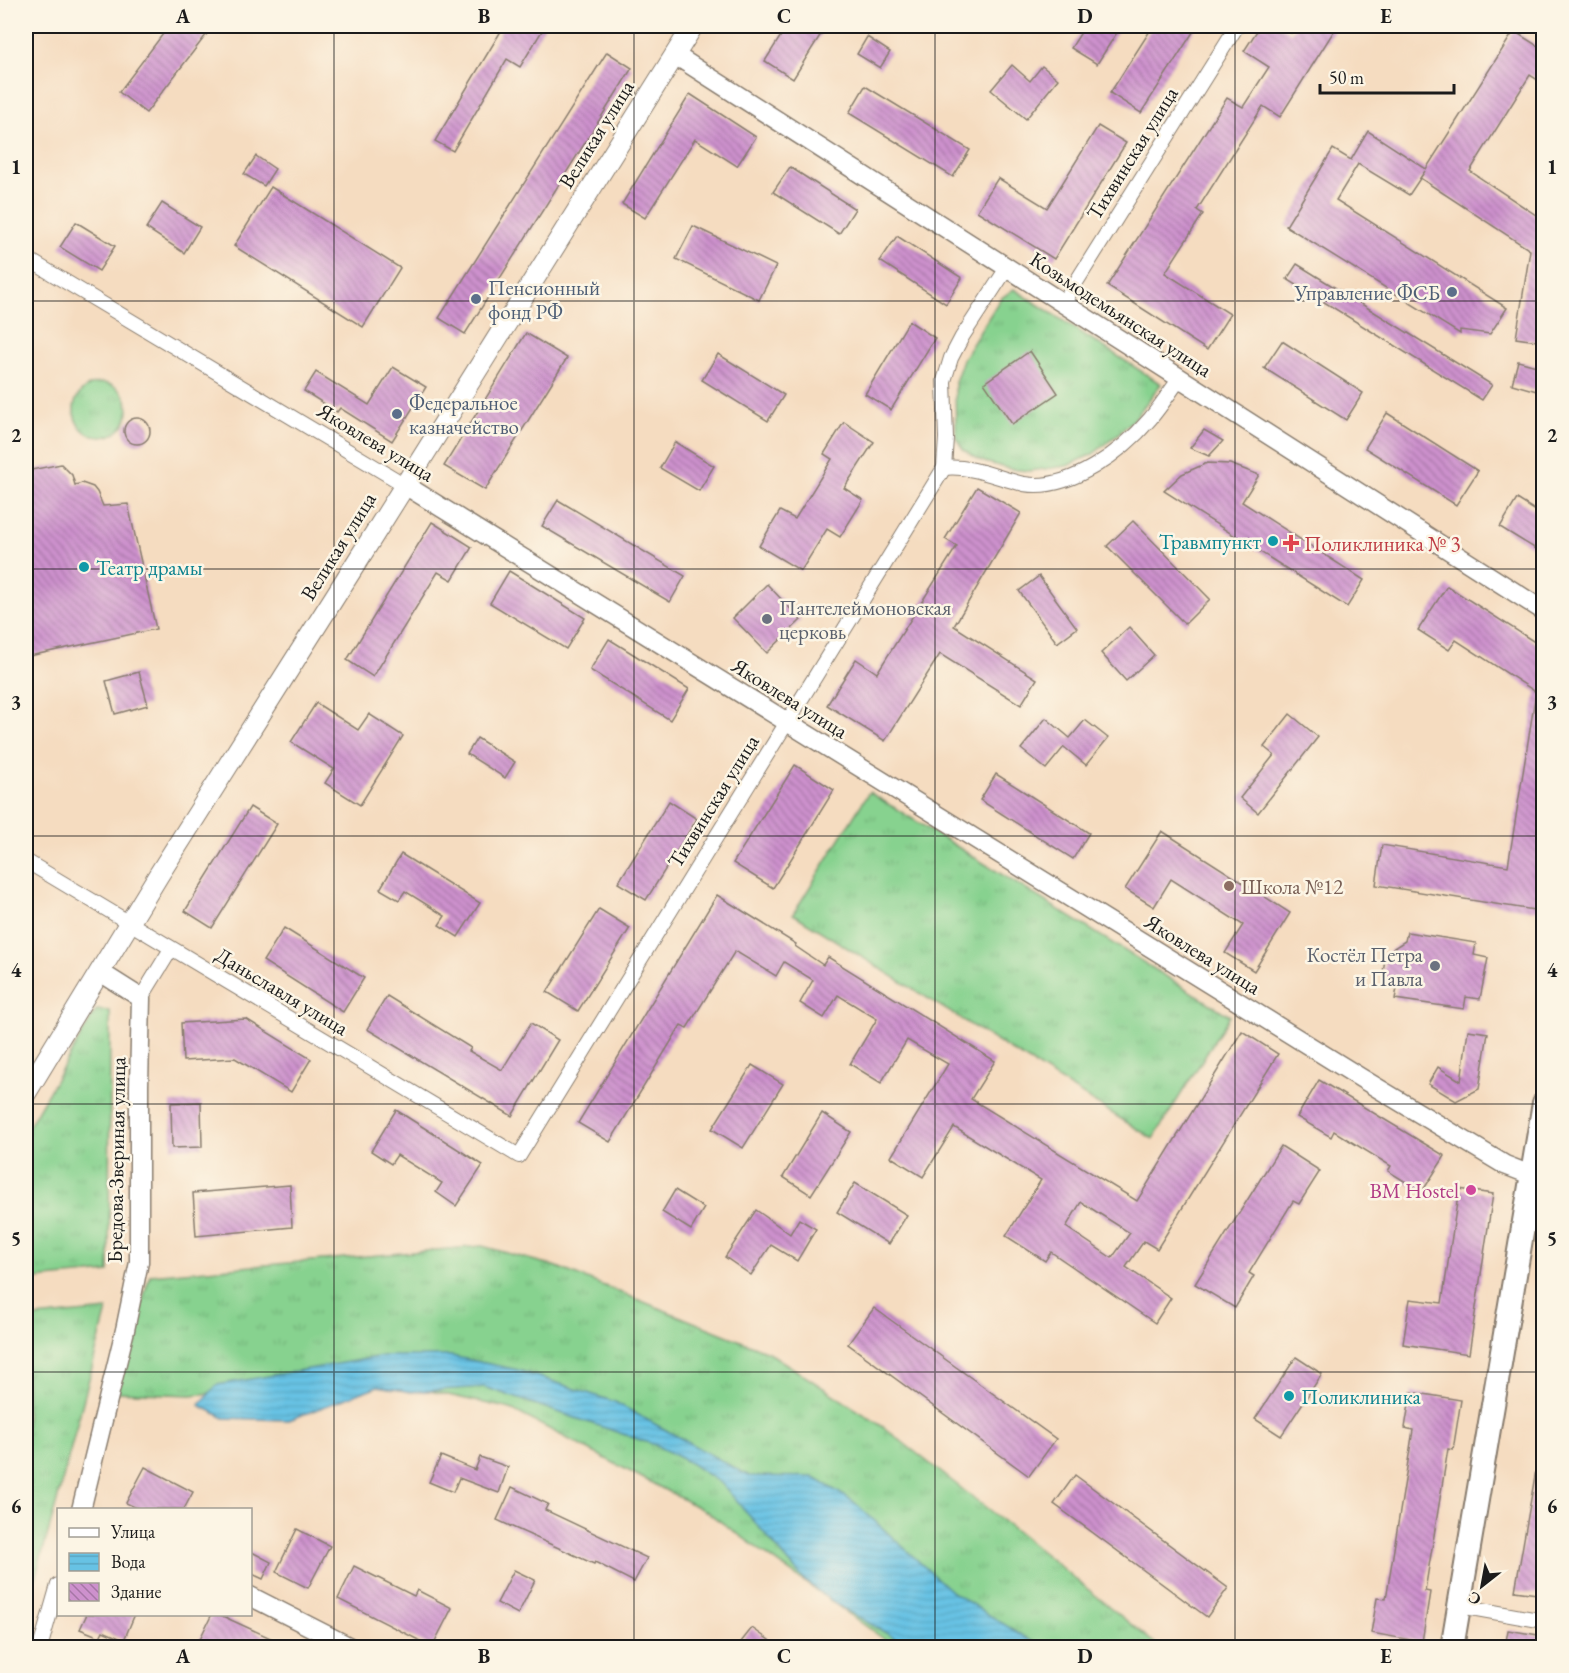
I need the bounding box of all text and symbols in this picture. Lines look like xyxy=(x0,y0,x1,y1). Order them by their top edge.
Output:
text: A xyxy=(175,3,191,29)
text: B xyxy=(478,3,490,29)
text: C xyxy=(777,3,791,29)
text: D xyxy=(1077,3,1093,29)
text: E xyxy=(1380,3,1392,29)
scale bar xyxy=(1320,57,1454,95)
text: 50 m xyxy=(1329,66,1364,89)
street label: Великая улица xyxy=(552,74,640,193)
street label: Тихвинская улица xyxy=(1080,81,1184,225)
text: 1 xyxy=(11,154,21,180)
text: 1 xyxy=(1547,154,1557,180)
street label: Козьмодемьянская улица xyxy=(1025,245,1218,383)
place label: Пенсионный фонд РФ xyxy=(488,274,600,325)
place label: Управление ФСБ xyxy=(1294,279,1440,306)
marker: Управление ФСБ xyxy=(1445,285,1459,299)
marker: Пенсионный фонд РФ xyxy=(469,292,483,306)
place label: Федеральное казначейство xyxy=(409,389,519,440)
street label: Яковлева улица xyxy=(312,396,440,488)
marker: Федеральное казначейство xyxy=(390,407,404,421)
text: 2 xyxy=(11,422,22,448)
text: 2 xyxy=(1547,422,1558,448)
street label: Великая улица xyxy=(294,486,382,605)
place label: Травмпункт xyxy=(1159,528,1261,555)
place label: Поликлиника № 3 xyxy=(1304,530,1461,557)
marker: Травмпункт xyxy=(1266,534,1280,548)
marker: Поликлиника № 3 xyxy=(1282,534,1300,552)
place label: Театр драмы xyxy=(96,554,203,581)
marker: Театр драмы xyxy=(77,560,91,574)
place label: Пантелеймоновская церковь xyxy=(779,594,951,645)
marker: Пантелеймоновская церковь xyxy=(760,612,774,626)
street label: Яковлева улица xyxy=(726,651,853,745)
text: 3 xyxy=(11,689,21,715)
text: 3 xyxy=(1547,689,1557,715)
street label: Тихвинская улица xyxy=(661,729,765,873)
place label: Школа №12 xyxy=(1241,873,1343,900)
marker: Школа №12 xyxy=(1222,879,1236,893)
street label: Яковлева улица xyxy=(1139,907,1266,1001)
street label: Даньславля улица xyxy=(211,941,354,1042)
place label: Костёл Петра и Павла xyxy=(1306,941,1424,992)
text: 4 xyxy=(11,957,22,983)
text: 4 xyxy=(1547,957,1558,983)
marker: Костёл Петра и Павла xyxy=(1428,959,1442,973)
street label: Бредова-Звериная улица xyxy=(101,1056,131,1263)
place label: BM Hostel xyxy=(1370,1177,1459,1204)
marker: BM Hostel xyxy=(1464,1183,1478,1197)
text: 5 xyxy=(11,1225,21,1251)
text: 5 xyxy=(1547,1225,1557,1251)
place label: Поликлиника xyxy=(1301,1383,1421,1410)
marker: Поликлиника xyxy=(1282,1389,1296,1403)
text: 6 xyxy=(11,1493,22,1519)
text: 6 xyxy=(1547,1493,1558,1519)
legend xyxy=(57,1508,252,1616)
text: Улица xyxy=(110,1520,156,1543)
text: Вода xyxy=(111,1550,146,1573)
north arrow xyxy=(1452,1556,1512,1616)
text: Здание xyxy=(111,1580,161,1603)
text: С xyxy=(1464,1587,1485,1610)
text: A xyxy=(175,1643,191,1669)
text: B xyxy=(478,1643,490,1669)
text: C xyxy=(777,1643,791,1669)
text: D xyxy=(1077,1643,1093,1669)
text: E xyxy=(1380,1643,1392,1669)

